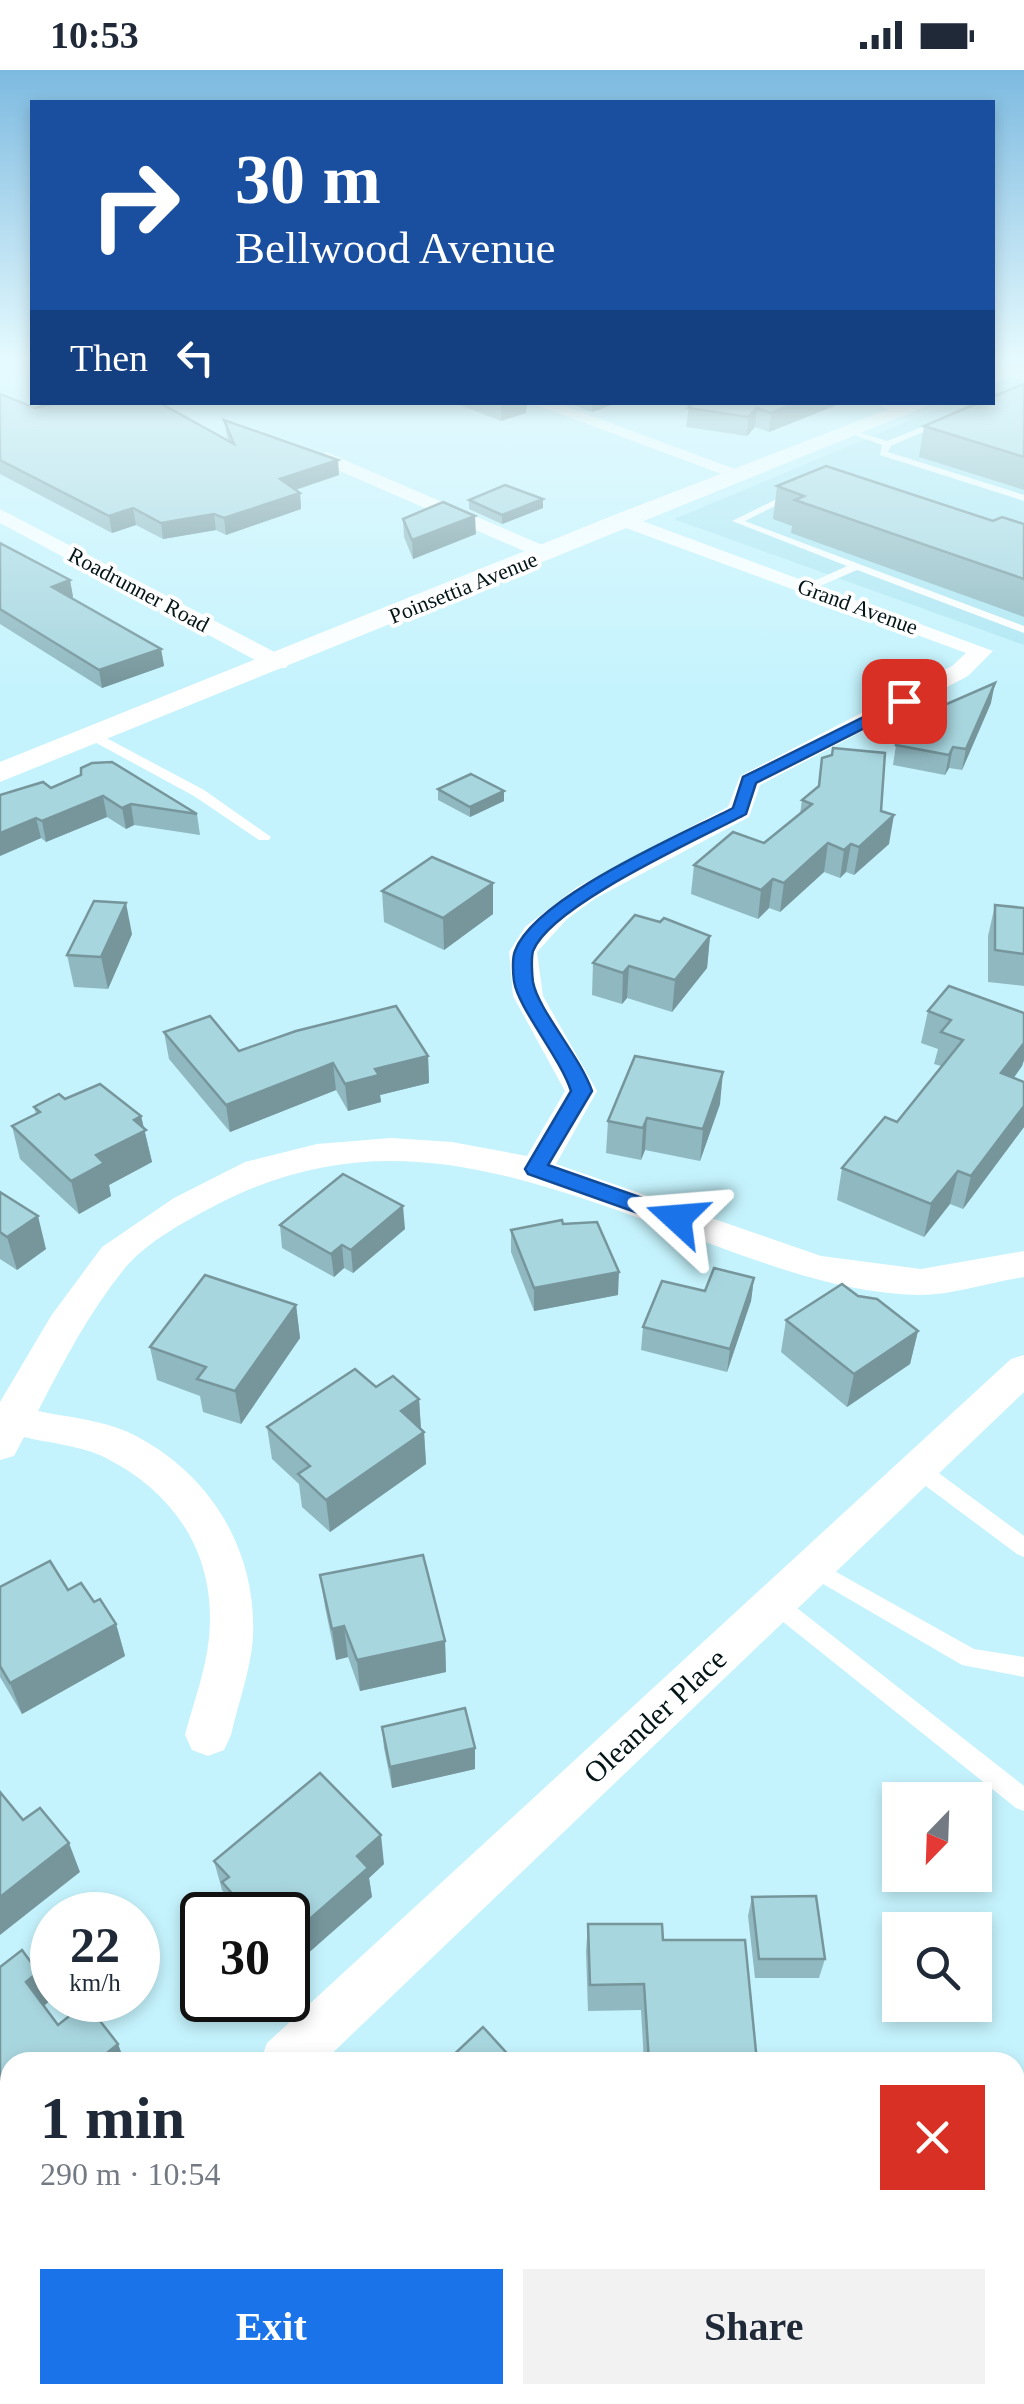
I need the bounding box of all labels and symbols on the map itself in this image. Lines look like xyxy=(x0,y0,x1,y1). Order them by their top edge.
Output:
street label: Roadrunner Road xyxy=(64,542,213,637)
street label: Poinsettia Avenue xyxy=(385,546,541,629)
street label: Grand Avenue xyxy=(794,573,921,640)
pin xyxy=(862,659,947,744)
position arrow xyxy=(625,1166,729,1270)
street label: Oleander Place xyxy=(577,1641,733,1790)
north arrow xyxy=(882,1782,992,1892)
speed limit sign: 30 xyxy=(180,1892,310,2022)

